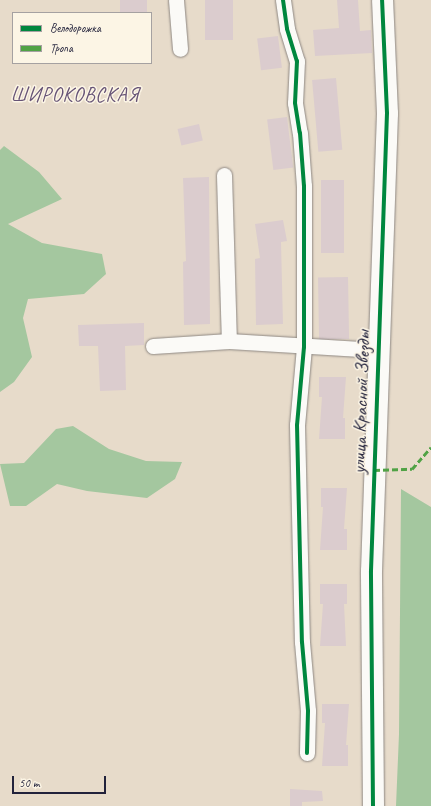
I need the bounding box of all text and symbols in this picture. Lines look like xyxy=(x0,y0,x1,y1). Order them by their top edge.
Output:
legend xyxy=(12,12,152,64)
text: Велодорожка xyxy=(50,20,101,36)
text: Тропа xyxy=(50,40,73,56)
district label: ШИРОКОВСКАЯ xyxy=(11,82,139,106)
street label: улица Красной Звезды xyxy=(348,330,376,474)
scale bar xyxy=(14,768,108,794)
text: 50 m xyxy=(19,775,39,791)

